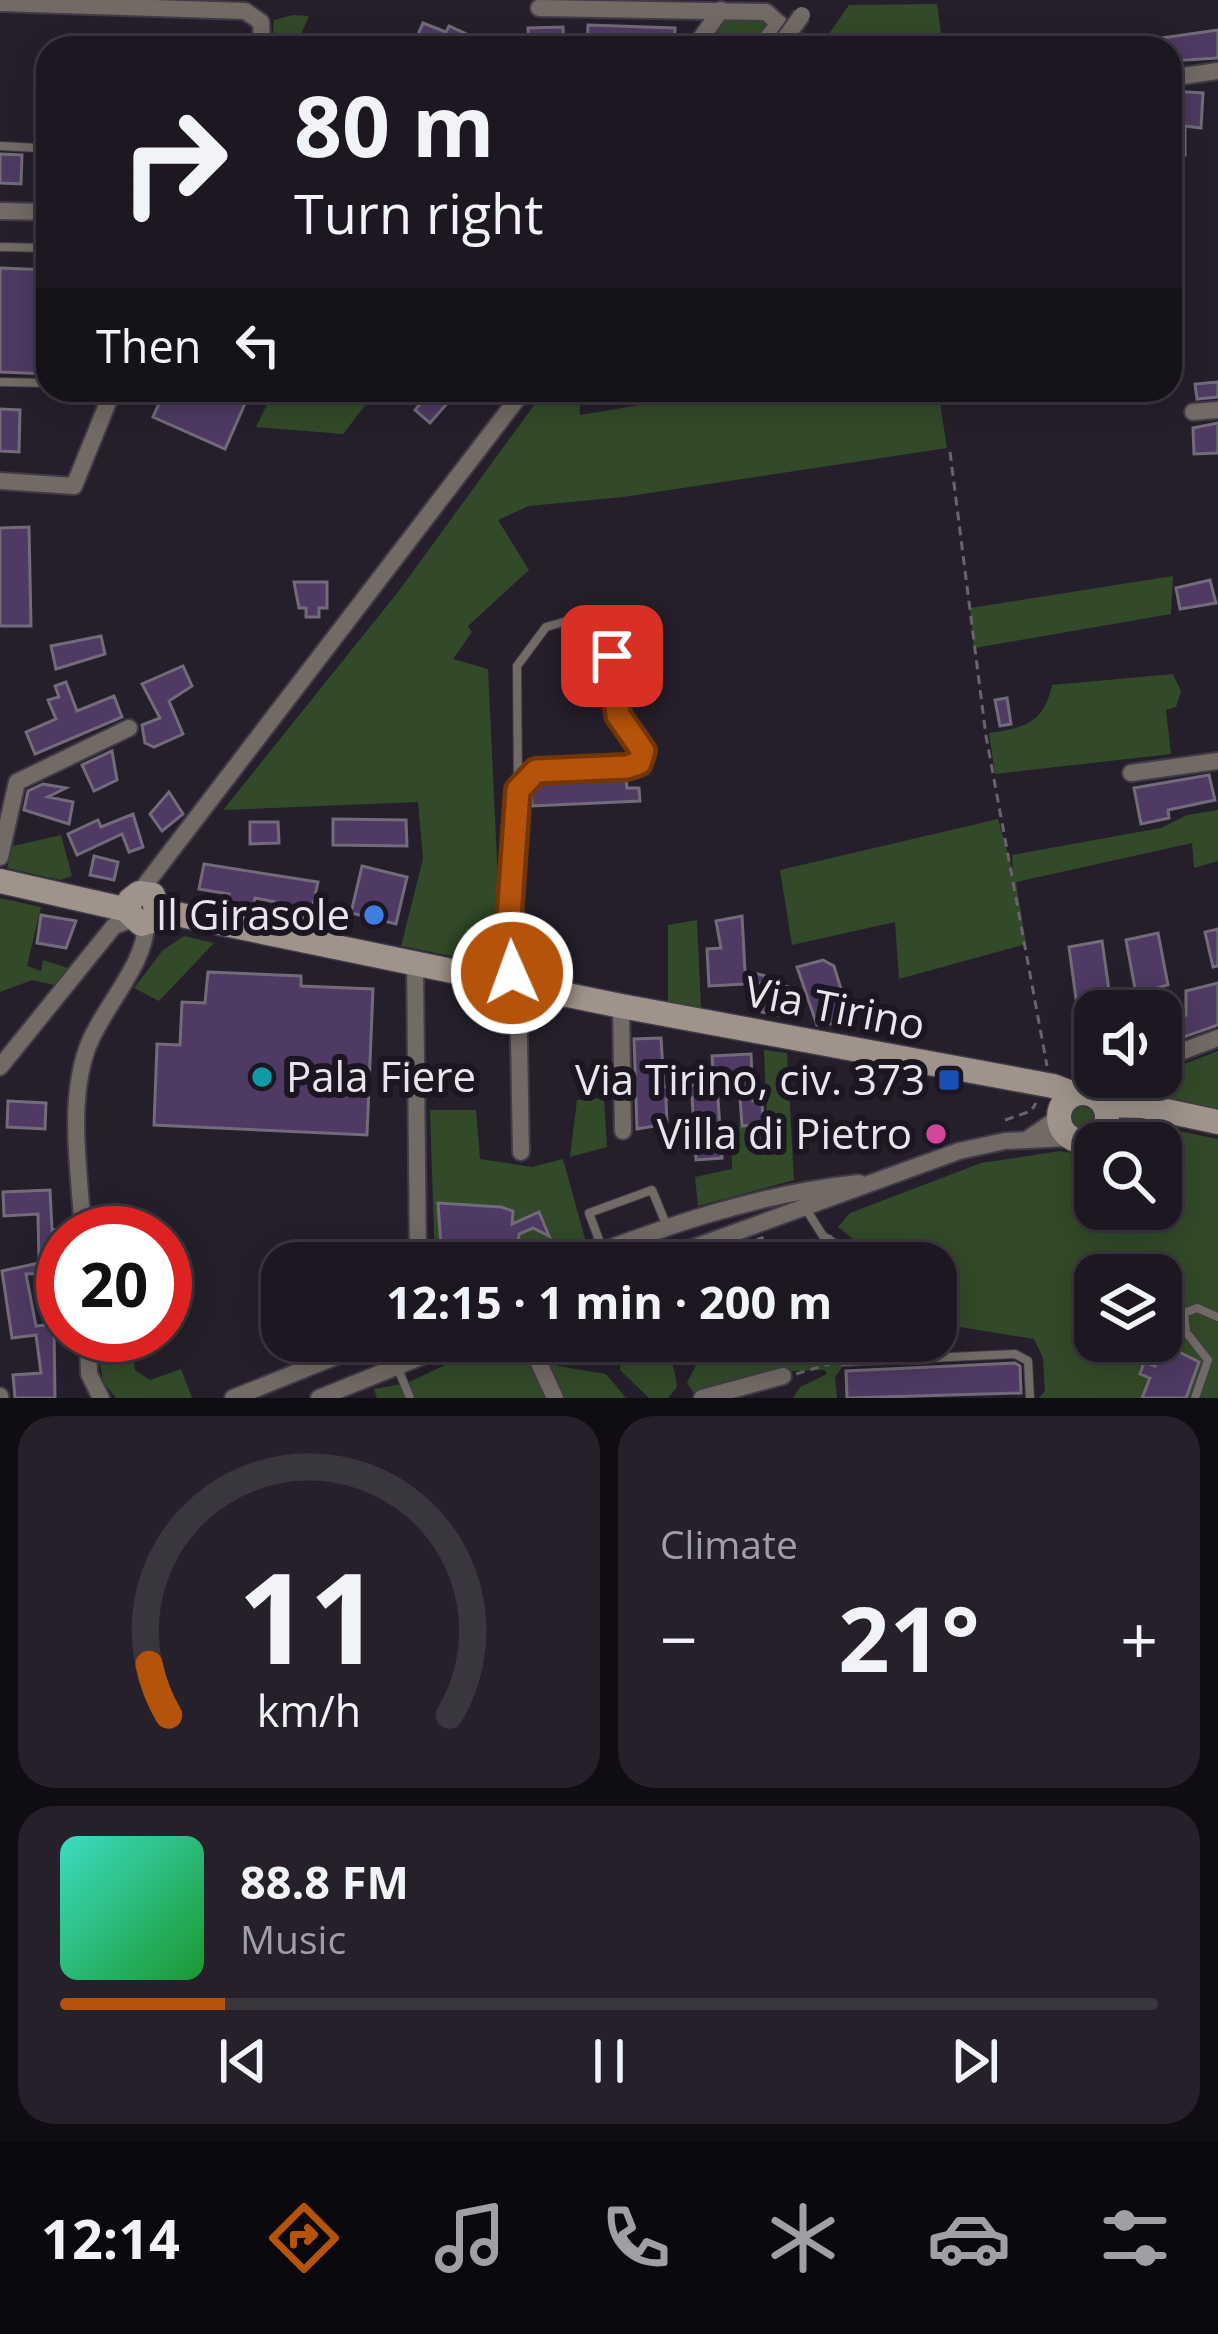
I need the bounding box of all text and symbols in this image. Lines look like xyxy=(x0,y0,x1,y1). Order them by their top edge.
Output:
text: 80 m xyxy=(294,67,494,182)
icon: right xyxy=(96,84,252,240)
text: Turn right xyxy=(294,176,543,250)
icon: left xyxy=(225,312,291,378)
text: Then xyxy=(96,315,201,376)
pin xyxy=(561,605,663,707)
icon: arrive xyxy=(579,623,645,689)
place label: Il Girasole xyxy=(156,885,350,942)
marker: Il Girasole xyxy=(361,902,387,928)
position arrow xyxy=(449,910,575,1036)
street label: Via Tirino xyxy=(740,961,930,1052)
map controls xyxy=(1074,990,1182,1362)
button: sound xyxy=(1074,990,1182,1098)
place label: Pala Fiere xyxy=(286,1047,476,1104)
place label: Via Tirino, civ. 373 xyxy=(575,1050,925,1107)
marker: Pala Fiere xyxy=(249,1064,275,1090)
marker: Via Tirino, civ. 373 xyxy=(936,1067,962,1093)
place label: Villa di Pietro xyxy=(657,1104,912,1161)
marker: Villa di Pietro xyxy=(923,1121,949,1147)
button: search xyxy=(1074,1122,1182,1230)
speed limit sign: 20 xyxy=(36,1206,192,1362)
button: layers xyxy=(1074,1254,1182,1362)
text: 12:15 · 1 min · 200 m xyxy=(386,1271,832,1332)
text: Climate xyxy=(660,1517,798,1570)
text: 11 xyxy=(238,1531,380,1701)
text: 21° xyxy=(838,1576,980,1698)
text: − xyxy=(660,1593,698,1683)
text: + xyxy=(1120,1593,1158,1683)
text: km/h xyxy=(257,1681,361,1740)
text: 88.8 FM xyxy=(240,1851,409,1912)
text: Music xyxy=(240,1912,346,1965)
icon: previous xyxy=(210,2028,276,2094)
icon: pause xyxy=(576,2028,642,2094)
icon: next xyxy=(942,2028,1008,2094)
icon: directions xyxy=(262,2196,346,2280)
icon: music xyxy=(428,2196,512,2280)
icon: phone xyxy=(594,2196,678,2280)
icon: climate xyxy=(761,2196,845,2280)
icon: car xyxy=(927,2196,1011,2280)
icon: filters xyxy=(1093,2196,1177,2280)
text: 12:14 xyxy=(41,2201,180,2275)

